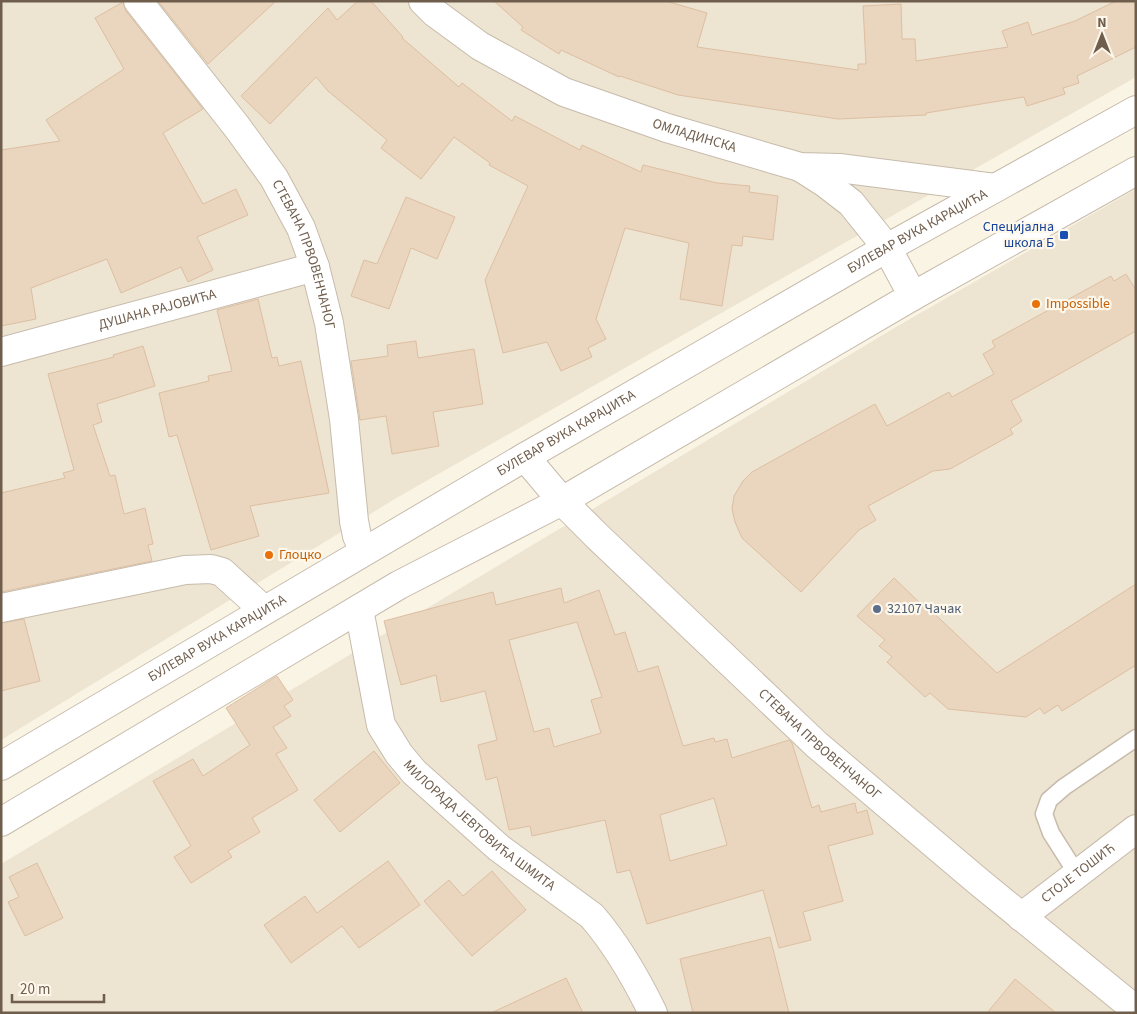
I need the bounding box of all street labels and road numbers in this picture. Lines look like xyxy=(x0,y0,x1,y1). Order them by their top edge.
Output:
street label: ОМЛАДИНСКА xyxy=(649,114,739,158)
street label: СТЕВАНА ПРВОВЕНЧАНОГ xyxy=(267,176,340,331)
street label: БУЛЕВАР ВУКА КАРАЏИЋА xyxy=(844,184,991,279)
street label: ДУШАНА РАЈОВИЋА xyxy=(96,284,219,335)
street label: БУЛЕВАР ВУКА КАРАЏИЋА xyxy=(493,385,640,481)
street label: БУЛЕВАР ВУКА КАРАЏИЋА xyxy=(144,590,290,687)
street label: СТЕВАНА ПРВОВЕНЧАНОГ xyxy=(754,684,885,805)
street label: МИЛОРАДА ЈЕВТОВИЋА ШМИТА xyxy=(398,756,560,896)
street label: СТОЈЕ ТОШИЋ xyxy=(1037,838,1119,908)

